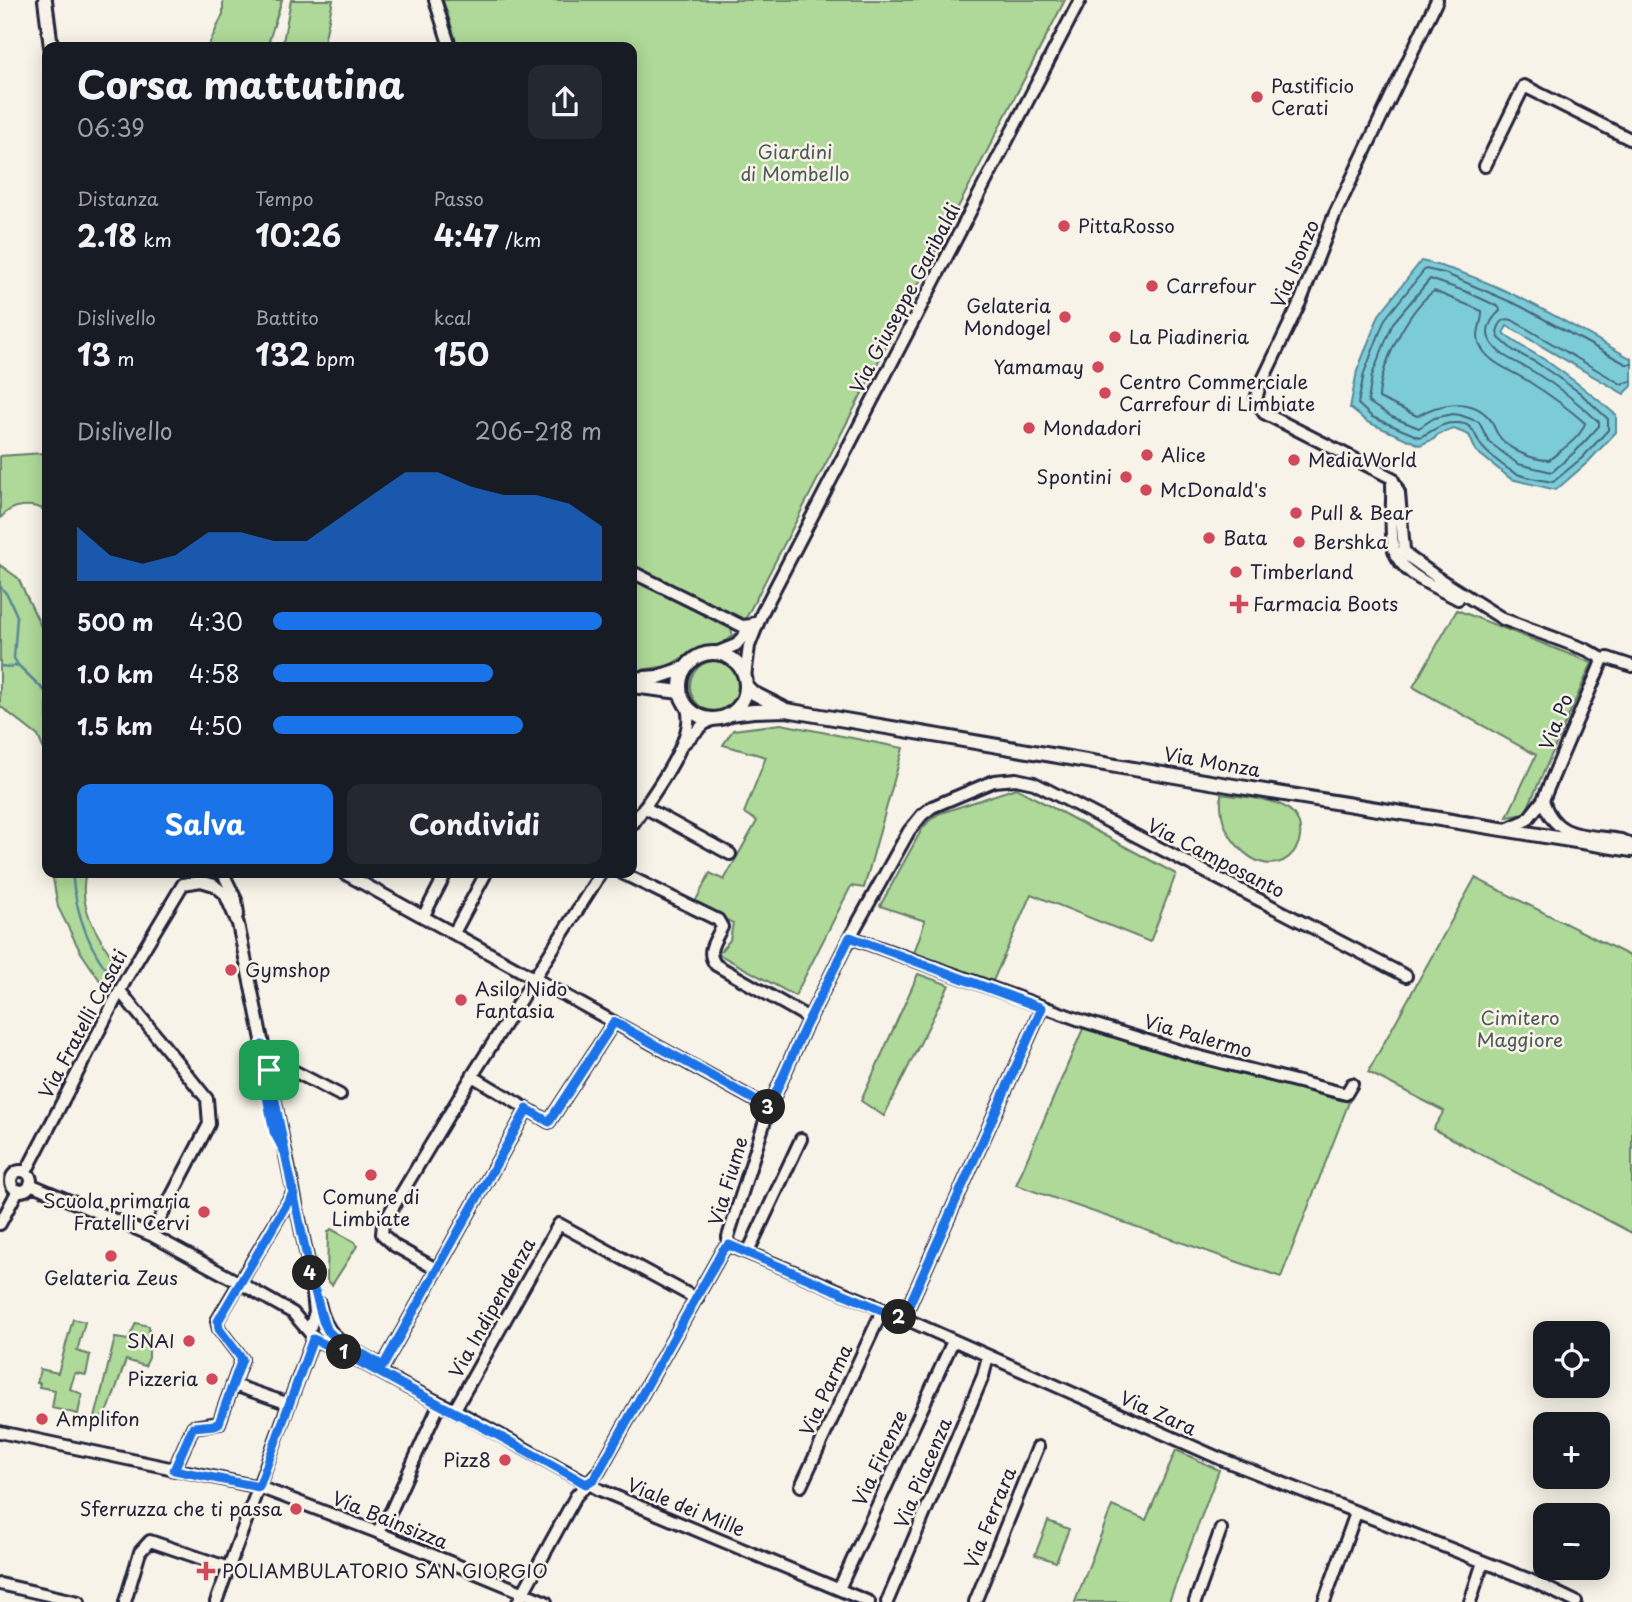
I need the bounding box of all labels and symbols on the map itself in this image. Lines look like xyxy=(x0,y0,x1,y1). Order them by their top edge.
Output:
place label: Pastificio Cerati xyxy=(1271,71,1354,121)
marker: Pastificio Cerati xyxy=(1249,89,1265,105)
park label: Giardini di Mombello xyxy=(740,137,850,187)
street label: Via Giuseppe Garibaldi xyxy=(842,197,966,398)
place label: PittaRosso xyxy=(1078,211,1175,239)
street label: Via Isonzo xyxy=(1263,215,1325,312)
marker: PittaRosso xyxy=(1056,218,1072,234)
place label: Carrefour xyxy=(1166,271,1256,299)
marker: Carrefour xyxy=(1144,278,1160,294)
place label: Gelateria Mondogel xyxy=(964,291,1051,341)
marker: Gelateria Mondogel xyxy=(1057,309,1073,325)
place label: La Piadineria xyxy=(1129,322,1249,350)
marker: La Piadineria xyxy=(1107,329,1123,345)
place label: Yamamay xyxy=(993,352,1084,380)
marker: Yamamay xyxy=(1090,359,1106,375)
place label: Centro Commerciale Carrefour di Limbiate xyxy=(1119,367,1315,417)
marker: Centro Commerciale Carrefour di Limbiate xyxy=(1097,385,1113,401)
place label: Mondadori xyxy=(1043,413,1142,441)
marker: Mondadori xyxy=(1021,420,1037,436)
place label: Alice xyxy=(1161,440,1206,468)
place label: MediaWorld xyxy=(1308,445,1417,473)
marker: Alice xyxy=(1139,447,1155,463)
marker: MediaWorld xyxy=(1286,452,1302,468)
place label: Spontini xyxy=(1037,462,1112,490)
marker: Spontini xyxy=(1118,469,1134,485)
place label: McDonald's xyxy=(1160,475,1267,503)
marker: McDonald's xyxy=(1138,482,1154,498)
place label: Pull & Bear xyxy=(1310,498,1413,526)
marker: Pull & Bear xyxy=(1288,505,1304,521)
place label: Bata xyxy=(1223,523,1267,551)
place label: Bershka xyxy=(1313,527,1388,555)
marker: Bata xyxy=(1201,530,1217,546)
marker: Bershka xyxy=(1291,534,1307,550)
place label: Timberland xyxy=(1250,557,1354,585)
marker: Timberland xyxy=(1228,564,1244,580)
place label: Farmacia Boots xyxy=(1253,589,1398,617)
marker: Farmacia Boots xyxy=(1231,596,1247,612)
street label: Via Po xyxy=(1531,689,1579,754)
street label: Via Monza xyxy=(1162,739,1263,783)
street label: Via Camposanto xyxy=(1143,810,1290,904)
street label: Via Fratelli Casati xyxy=(31,944,133,1103)
place label: Gymshop xyxy=(245,955,330,983)
marker: Gymshop xyxy=(223,962,239,978)
place label: Asilo Nido Fantasia xyxy=(475,974,567,1024)
marker: Asilo Nido Fantasia xyxy=(453,992,469,1008)
park label: Cimitero Maggiore xyxy=(1477,1003,1563,1053)
street label: Via Palermo xyxy=(1141,1006,1256,1064)
pin xyxy=(239,1040,299,1100)
pin: 3 xyxy=(750,1090,786,1124)
street label: Via Fiume xyxy=(700,1133,754,1229)
marker: Comune di Limbiate xyxy=(363,1167,379,1183)
place label: Comune di Limbiate xyxy=(322,1182,420,1232)
place label: Scuola primaria Fratelli Cervi xyxy=(43,1186,190,1236)
marker: Scuola primaria Fratelli Cervi xyxy=(196,1204,212,1220)
street label: Via Indipendenza xyxy=(441,1232,541,1383)
marker: Gelateria Zeus xyxy=(103,1248,119,1264)
pin: 4 xyxy=(292,1256,328,1290)
place label: Gelateria Zeus xyxy=(44,1263,178,1291)
pin: 2 xyxy=(881,1300,916,1334)
place label: SNAI xyxy=(127,1326,175,1354)
marker: SNAI xyxy=(181,1333,197,1349)
pin: 1 xyxy=(326,1334,362,1370)
street label: Via Parma xyxy=(792,1339,859,1440)
place label: Pizzeria xyxy=(128,1364,198,1392)
marker: Pizzeria xyxy=(204,1371,220,1387)
street label: Via Zara xyxy=(1116,1383,1202,1442)
place label: Amplifon xyxy=(56,1404,140,1432)
street label: Via Firenze xyxy=(845,1405,914,1510)
marker: Amplifon xyxy=(34,1411,50,1427)
street label: Via Piacenza xyxy=(886,1413,958,1532)
place label: Pizz8 xyxy=(443,1445,491,1473)
marker: Pizz8 xyxy=(497,1452,513,1468)
street label: Via Ferrara xyxy=(956,1462,1022,1573)
street label: Viale dei Mille xyxy=(623,1470,750,1542)
street label: Via Bainsizza xyxy=(328,1483,453,1555)
place label: Sferruzza che ti passa xyxy=(80,1494,282,1522)
marker: Sferruzza che ti passa xyxy=(288,1501,304,1517)
place label: POLIAMBULATORIO SAN GIORGIO xyxy=(222,1556,548,1584)
marker: POLIAMBULATORIO SAN GIORGIO xyxy=(196,1561,216,1581)

